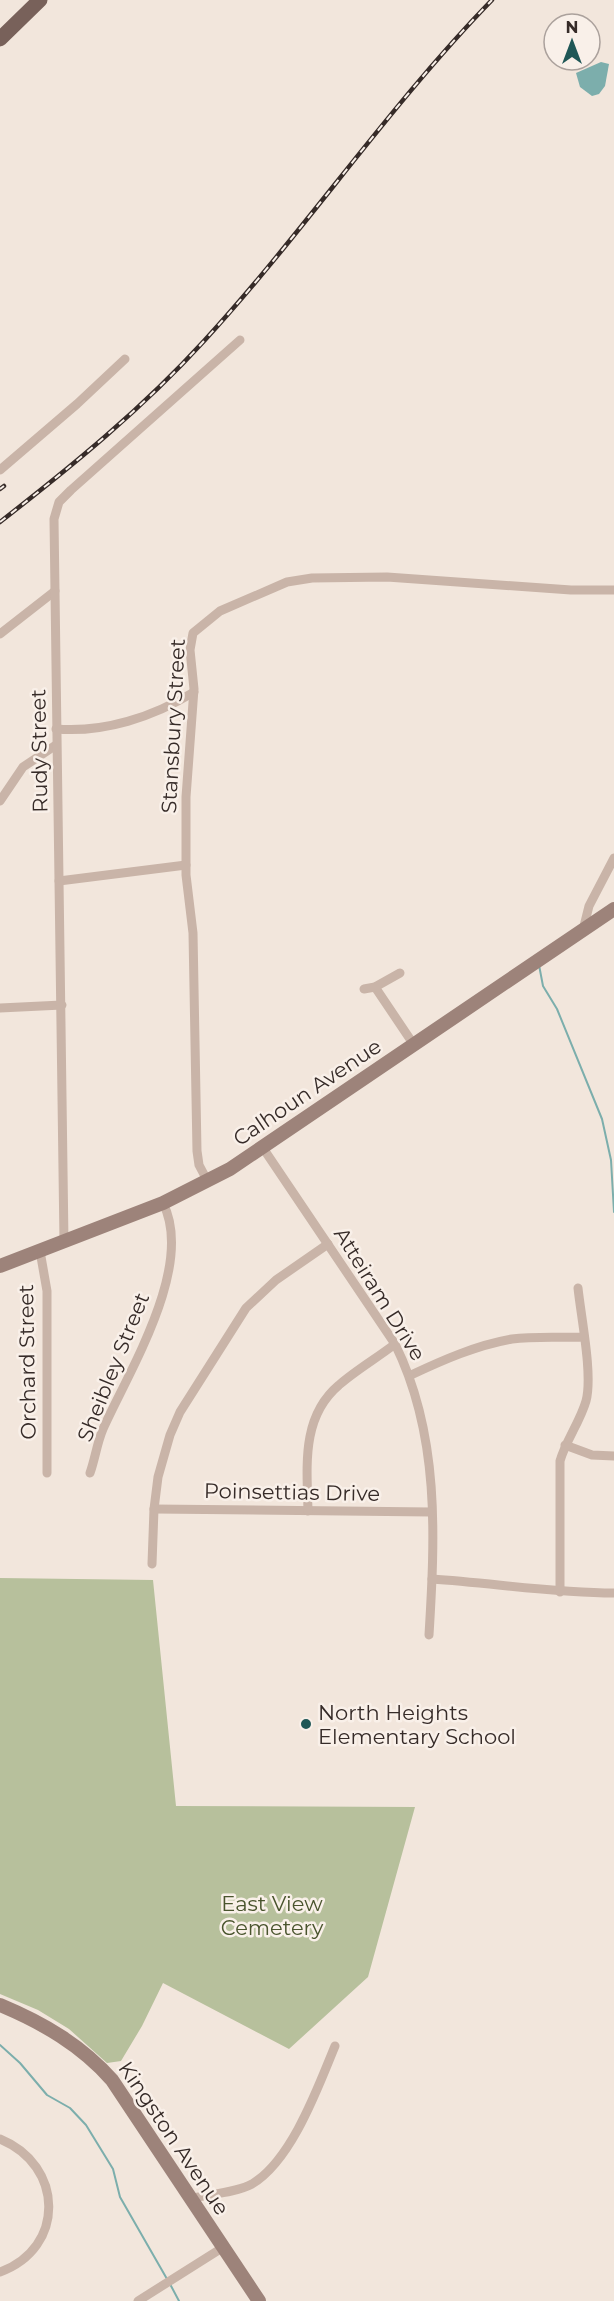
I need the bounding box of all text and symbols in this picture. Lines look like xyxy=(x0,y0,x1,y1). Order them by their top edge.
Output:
north arrow xyxy=(542,12,602,72)
text: N xyxy=(566,18,578,37)
street label: Stansbury Street xyxy=(156,638,190,814)
street label: Rudy Street xyxy=(25,689,53,813)
street label: Calhoun Avenue xyxy=(228,1033,386,1151)
street label: Atteiram Drive xyxy=(329,1223,431,1365)
street label: Orchard Street xyxy=(13,1284,41,1440)
street label: Sheibley Street xyxy=(72,1289,154,1445)
street label: Poinsettias Drive xyxy=(204,1478,380,1506)
place label: North Heights Elementary School xyxy=(318,1700,516,1749)
marker: North Heights Elementary School xyxy=(299,1717,313,1731)
park label: East View Cemetery xyxy=(221,1891,324,1940)
street label: Kingston Avenue xyxy=(113,2057,235,2219)

